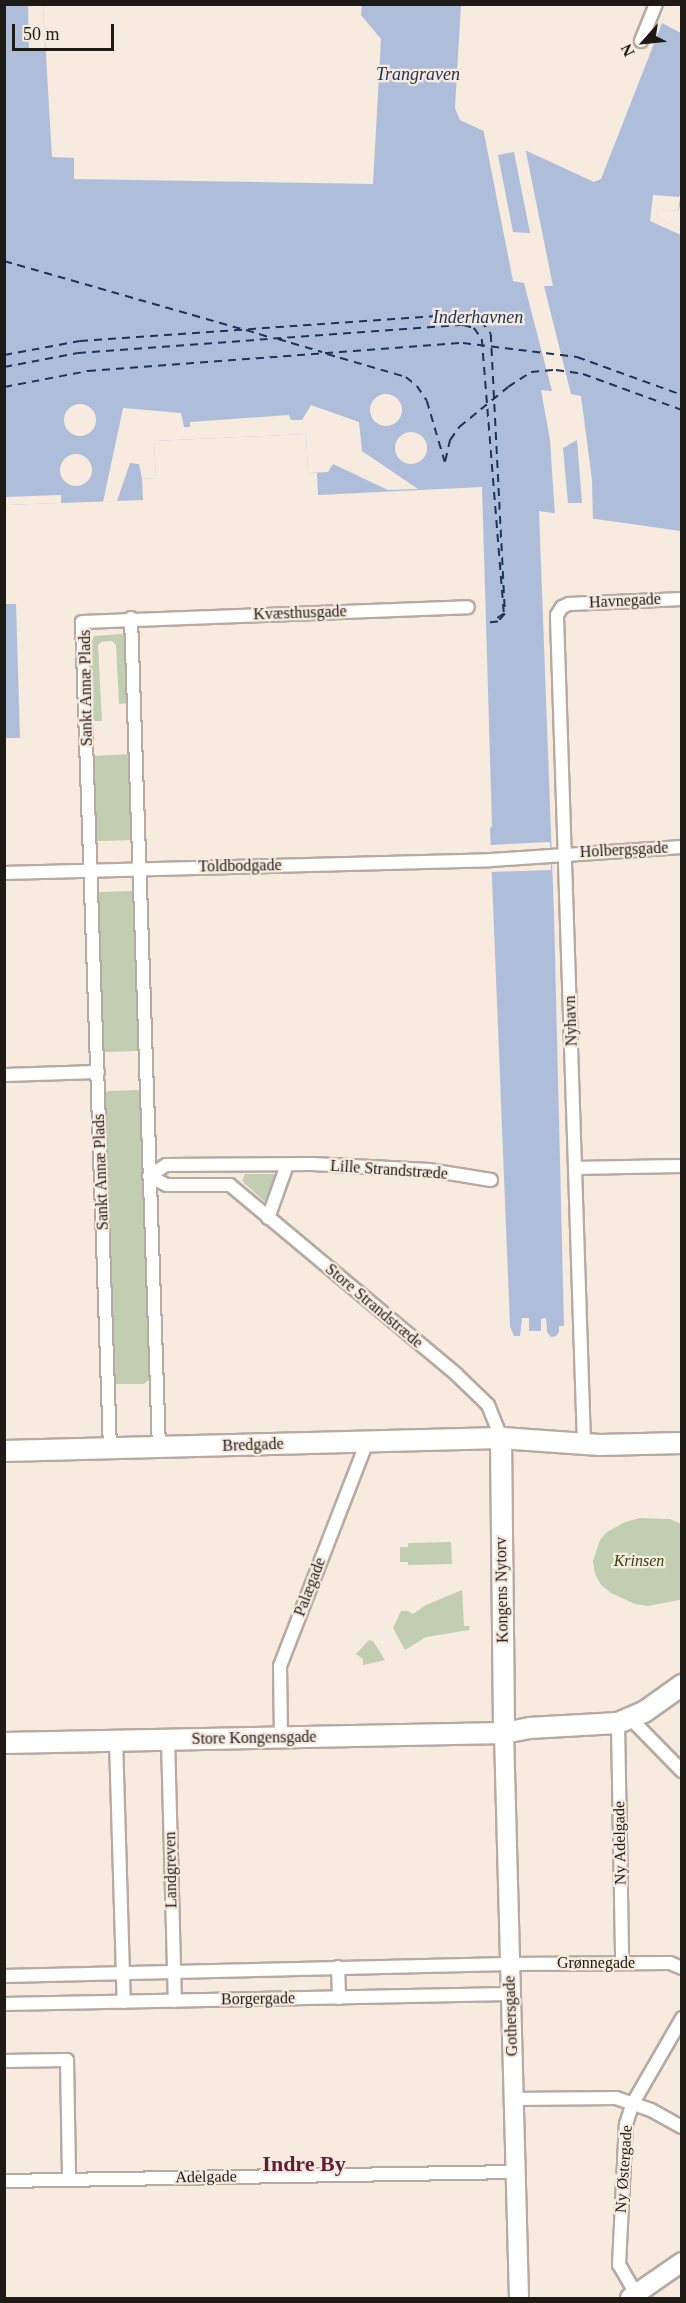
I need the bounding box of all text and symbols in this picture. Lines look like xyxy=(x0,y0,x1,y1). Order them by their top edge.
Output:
scale bar xyxy=(15,12,117,50)
north arrow xyxy=(614,12,674,72)
text: 50 m xyxy=(23,24,60,44)
text: N xyxy=(617,41,638,59)
water label: Trangraven xyxy=(376,63,460,85)
water label: Inderhavnen xyxy=(433,306,523,328)
street label: Havnegade xyxy=(589,590,661,612)
street label: Kvæsthusgade xyxy=(253,602,347,624)
street label: Sankt Annæ Plads xyxy=(75,629,97,747)
street label: Holbergsgade xyxy=(579,838,669,862)
street label: Toldbodgade xyxy=(198,856,282,876)
street label: Nyhavn xyxy=(561,995,581,1047)
street label: Sankt Annæ Plads xyxy=(89,1113,113,1231)
street label: Lille Strandstræde xyxy=(330,1156,448,1184)
street label: Store Strandstræde xyxy=(321,1260,427,1352)
street label: Bredgade xyxy=(222,1434,284,1456)
street label: Kongens Nytorv xyxy=(491,1537,513,1643)
park label: Krinsen xyxy=(614,1551,664,1571)
street label: Palægade xyxy=(290,1555,330,1619)
street label: Store Kongensgade xyxy=(191,1727,317,1749)
street label: Ny Adelgade xyxy=(610,1800,630,1886)
street label: Landgreven xyxy=(161,1832,181,1908)
street label: Grønnegade xyxy=(557,1953,635,1973)
street label: Gothersgade xyxy=(500,1975,522,2057)
street label: Borgergade xyxy=(221,1989,295,2009)
street label: Ny Østergade xyxy=(611,2124,637,2214)
district label: Indre By xyxy=(262,2151,346,2177)
street label: Adelgade xyxy=(175,2167,237,2187)

